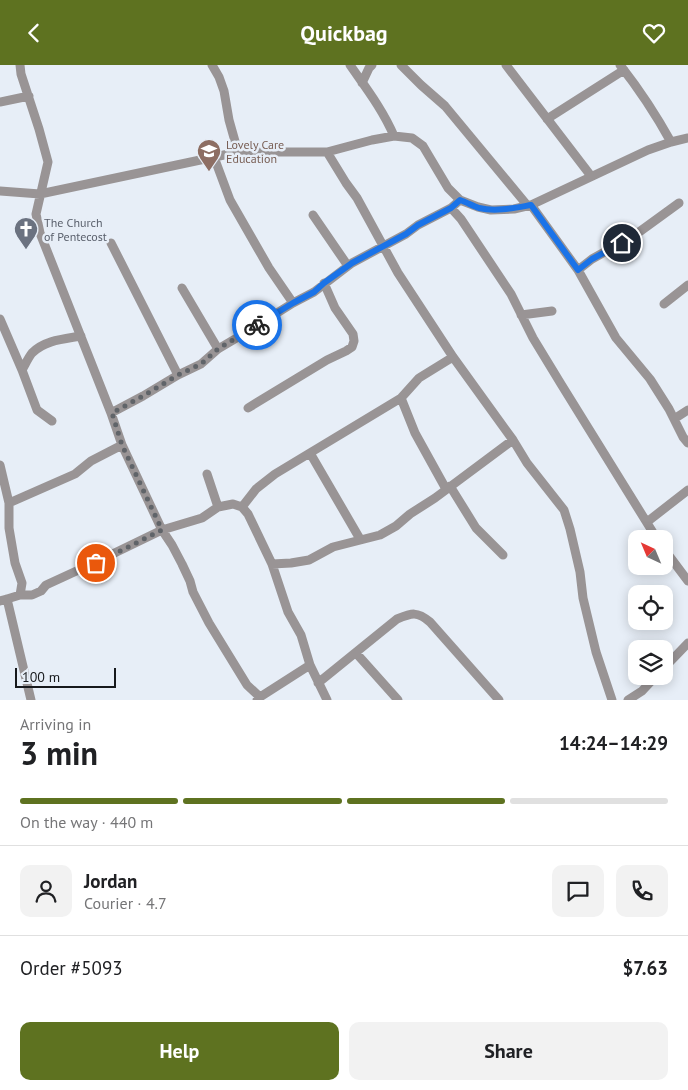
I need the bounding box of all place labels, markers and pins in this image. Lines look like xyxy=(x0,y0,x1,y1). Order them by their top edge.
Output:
place label: Lovely Care Education xyxy=(226,137,284,166)
school or university icon: Lovely Care Education xyxy=(196,138,222,172)
place label: The Church of Pentecost xyxy=(44,215,107,244)
church icon: The Church of Pentecost xyxy=(13,216,39,250)
pin xyxy=(601,222,643,264)
pin xyxy=(75,542,117,584)

